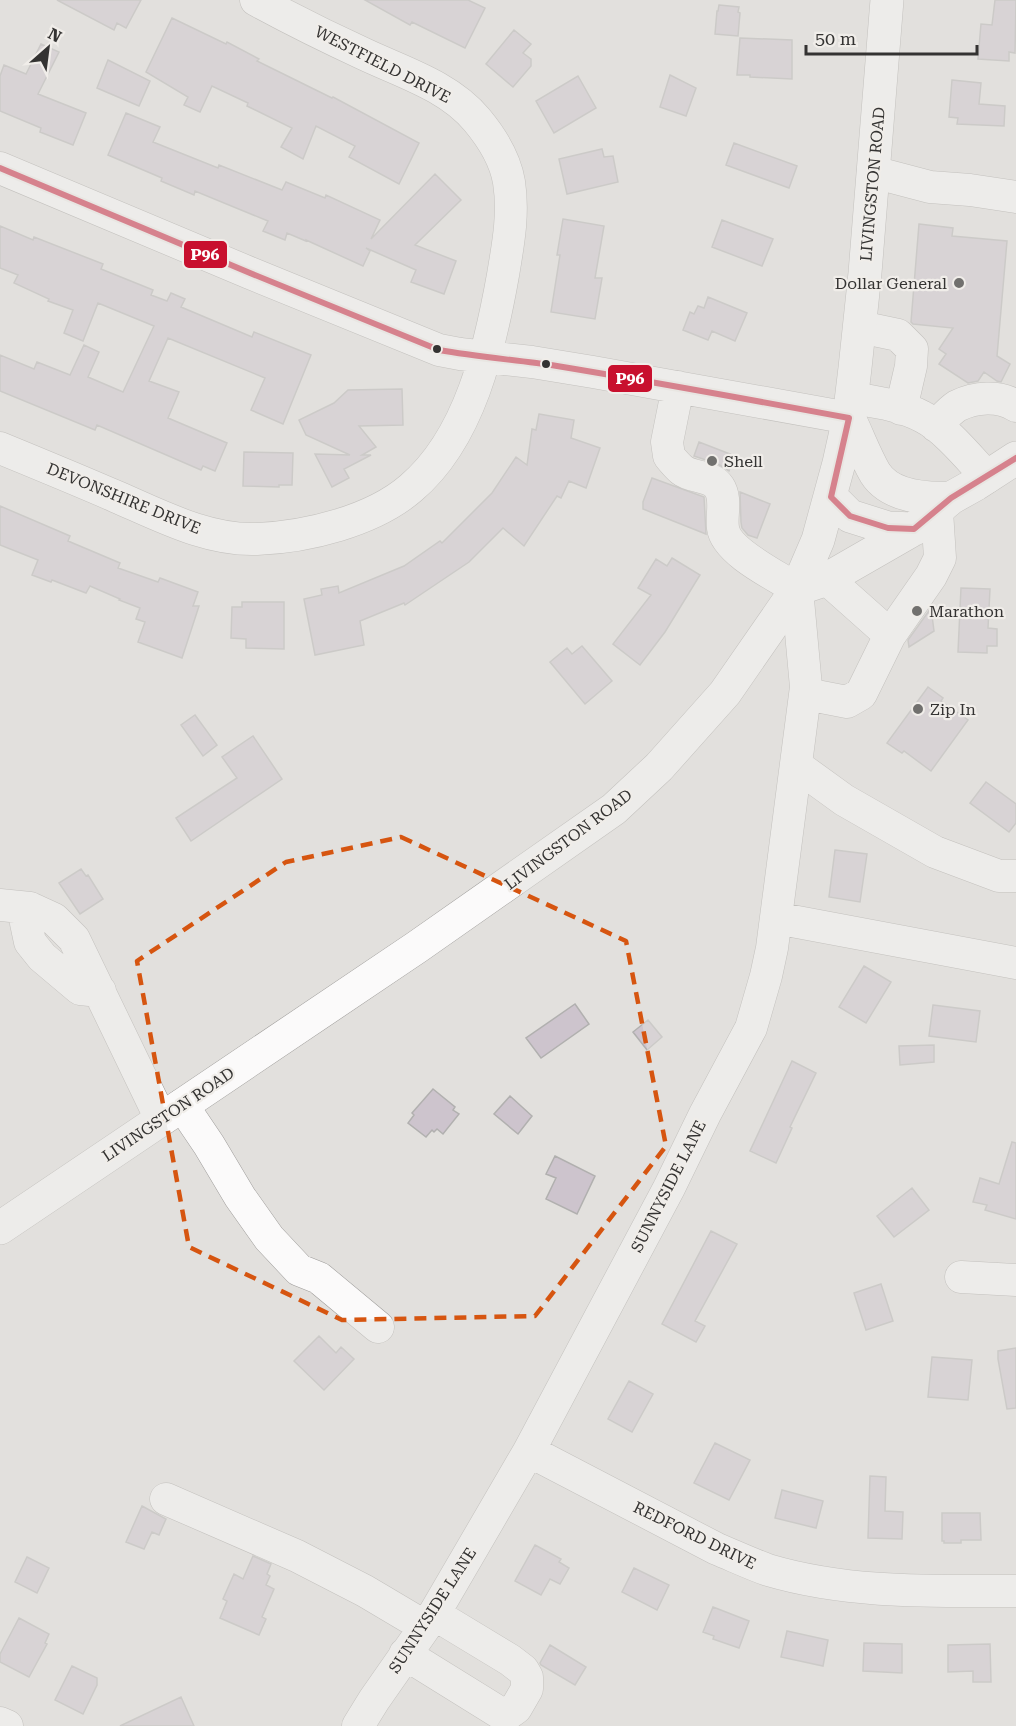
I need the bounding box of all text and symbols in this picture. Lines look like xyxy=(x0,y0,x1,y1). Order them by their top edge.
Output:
north arrow xyxy=(18,18,78,78)
scale bar xyxy=(806,18,977,56)
street label: WESTFIELD DRIVE xyxy=(312,22,454,107)
text: N xyxy=(45,24,65,46)
text: 50 m xyxy=(815,28,856,49)
street label: LIVINGSTON ROAD xyxy=(856,106,889,262)
line badge: P96 xyxy=(183,240,228,269)
text: P96 xyxy=(191,245,220,264)
place label: Dollar General xyxy=(835,274,947,293)
marker: Dollar General xyxy=(952,276,966,290)
unlabelled marker xyxy=(431,343,443,355)
unlabelled marker xyxy=(540,358,552,370)
line badge: P96 xyxy=(607,364,653,393)
text: P96 xyxy=(616,369,645,388)
place label: Shell xyxy=(724,452,763,471)
marker: Shell xyxy=(705,454,719,468)
street label: DEVONSHIRE DRIVE xyxy=(44,459,204,538)
place label: Marathon xyxy=(929,602,1004,621)
marker: Marathon xyxy=(910,604,924,618)
place label: Zip In xyxy=(930,700,976,719)
marker: Zip In xyxy=(911,702,925,716)
street label: LIVINGSTON ROAD xyxy=(501,785,636,894)
street label: LIVINGSTON ROAD xyxy=(99,1063,238,1166)
street label: SUNNYSIDE LANE xyxy=(627,1117,710,1255)
street label: REDFORD DRIVE xyxy=(630,1497,759,1573)
street label: SUNNYSIDE LANE xyxy=(385,1544,480,1677)

